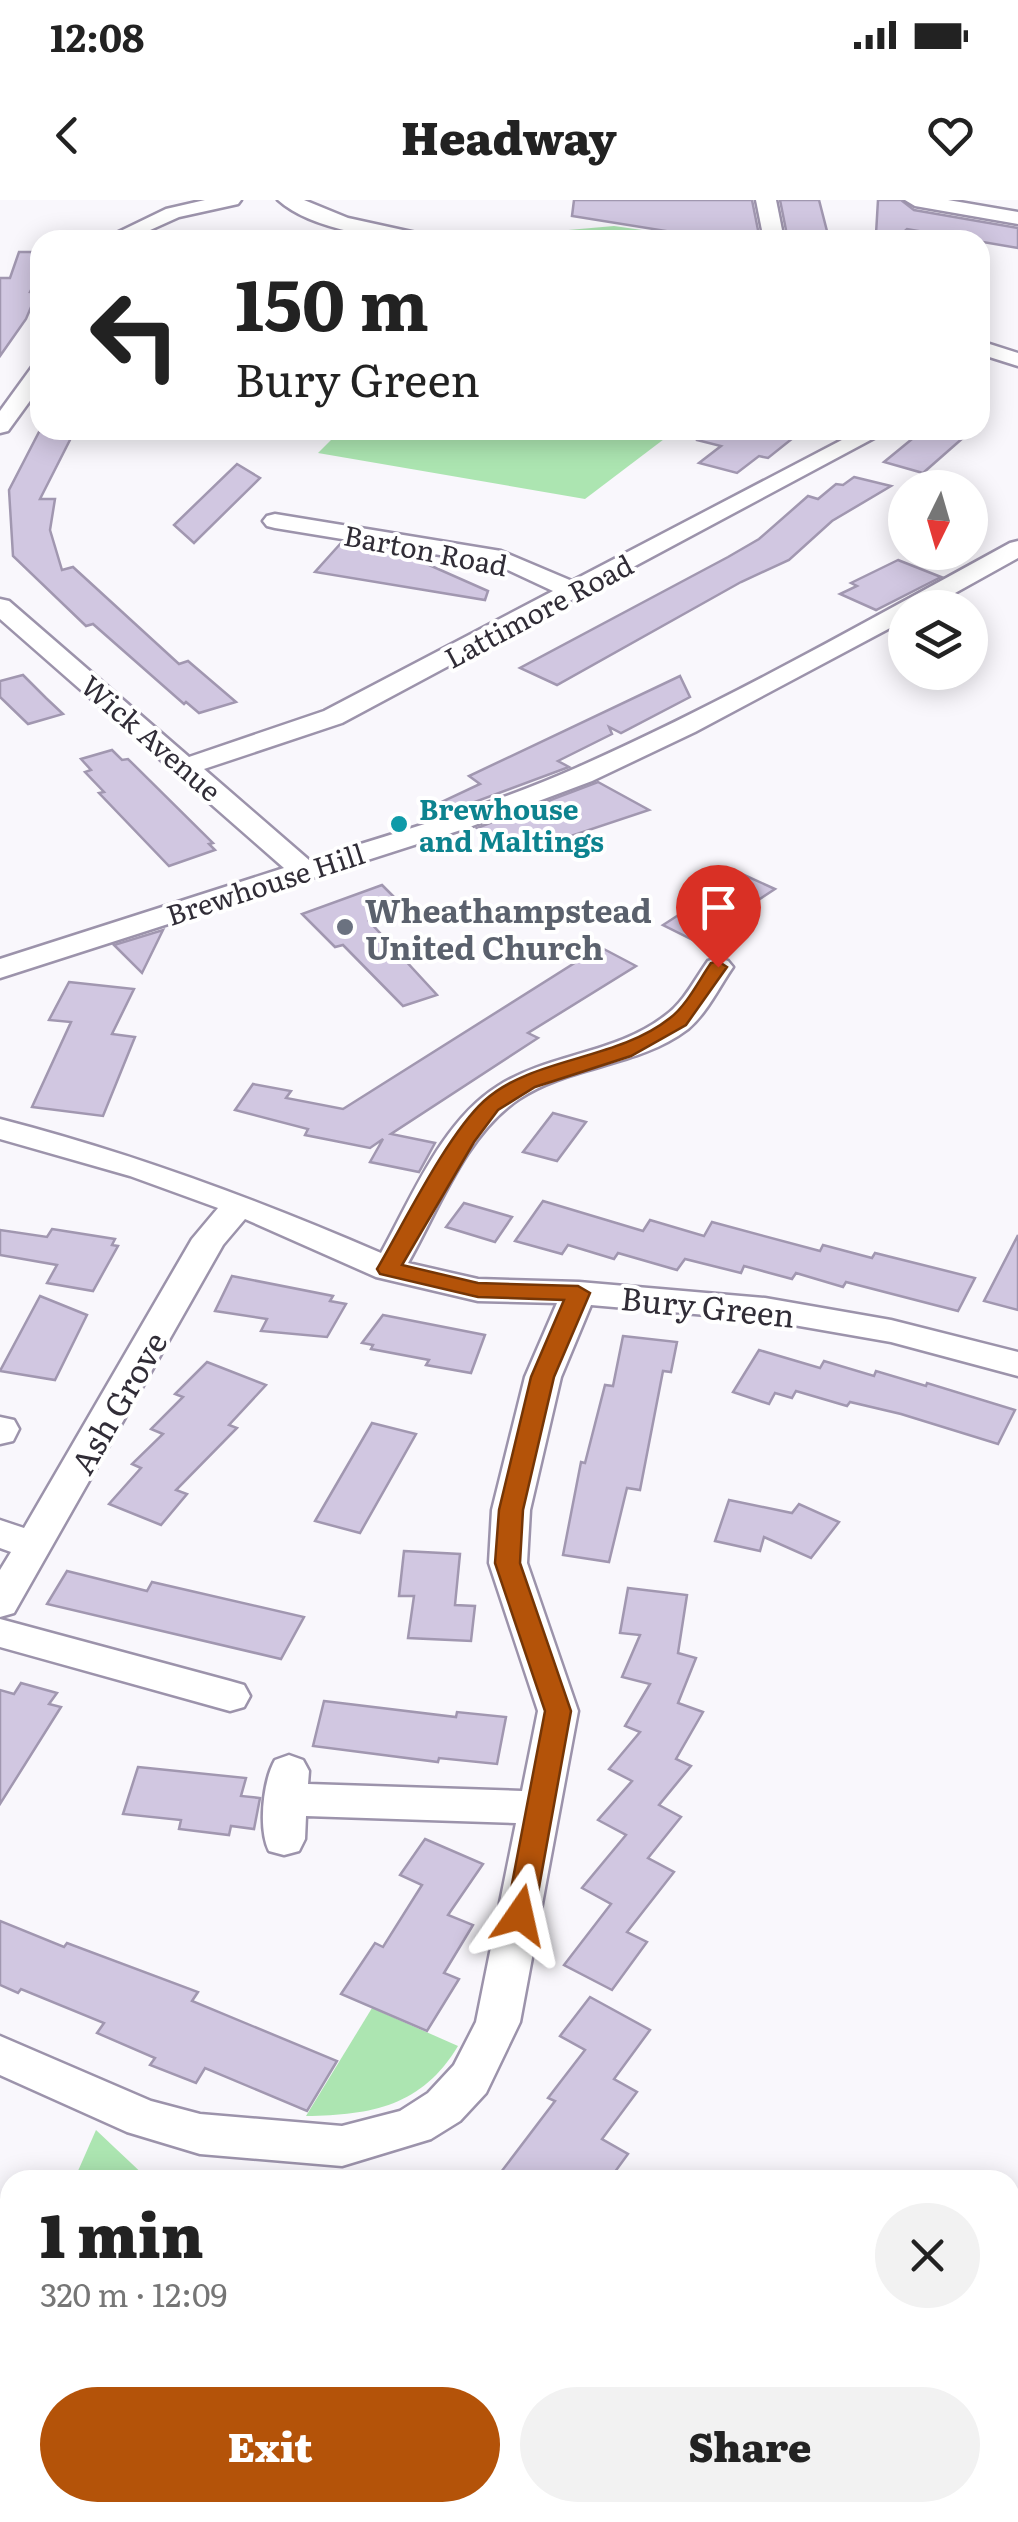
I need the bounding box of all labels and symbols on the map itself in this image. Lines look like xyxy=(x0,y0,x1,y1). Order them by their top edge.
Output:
north arrow xyxy=(888,470,988,570)
street label: Barton Road xyxy=(341,513,511,585)
street label: Lattimore Road xyxy=(436,543,640,677)
street label: Wick Avenue xyxy=(73,664,231,810)
place label: Brewhouse and Maltings xyxy=(419,787,604,861)
marker: Brewhouse and Maltings xyxy=(388,813,410,835)
street label: Brewhouse Hill xyxy=(161,831,369,935)
pin xyxy=(676,865,761,968)
place label: Wheathampstead United Church xyxy=(365,885,652,970)
marker: Wheathampstead United Church xyxy=(334,916,356,938)
street label: Bury Green xyxy=(619,1272,797,1338)
street label: Ash Grove xyxy=(57,1322,177,1482)
position arrow xyxy=(468,1863,572,1967)

